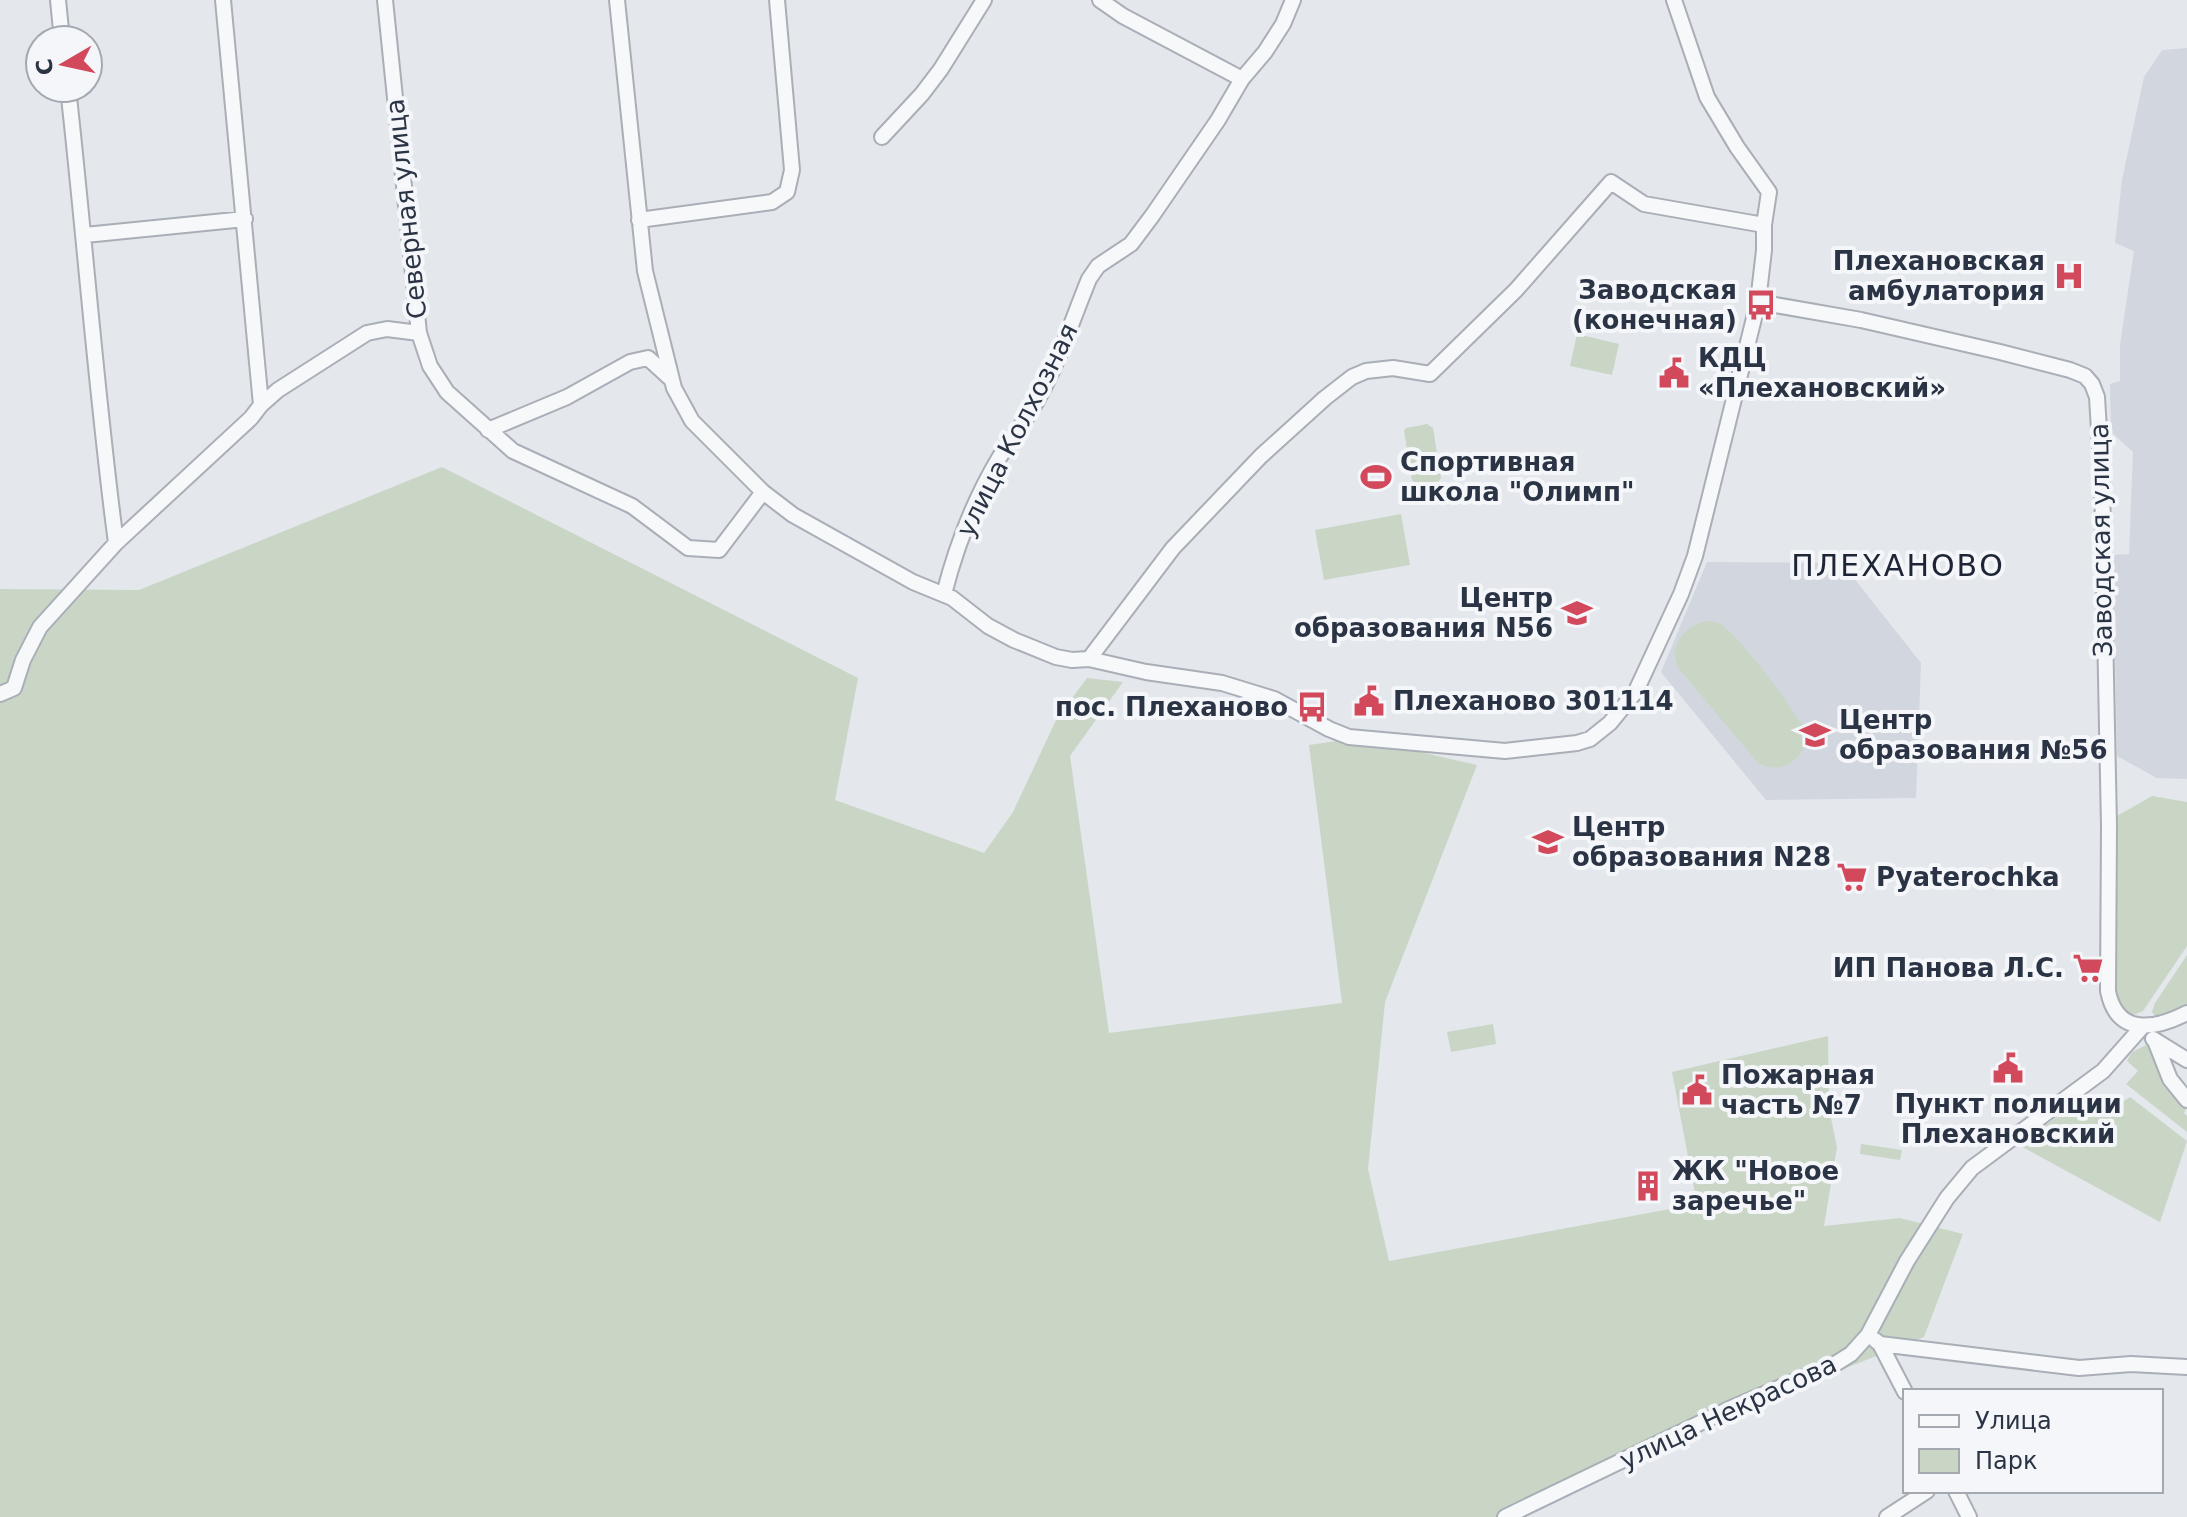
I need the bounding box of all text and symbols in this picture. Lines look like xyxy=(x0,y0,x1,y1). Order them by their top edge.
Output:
north arrow xyxy=(24,24,104,104)
text: С xyxy=(31,57,58,77)
street label: Северная улица xyxy=(380,97,432,321)
place label: Плехановская амбулатория xyxy=(1833,246,2045,306)
hospital icon: Плехановская амбулатория xyxy=(2052,259,2086,293)
place label: Заводская (конечная) xyxy=(1572,275,1737,335)
bus stop icon: Заводская (конечная) xyxy=(1744,288,1778,322)
street label: улица Колхозная xyxy=(950,318,1084,542)
place label: КДЦ «Плехановский» xyxy=(1698,343,1946,403)
public building icon: КДЦ «Плехановский» xyxy=(1657,356,1691,390)
street label: Заводская улица xyxy=(2084,423,2118,657)
place label: Спортивная школа "Олимп" xyxy=(1400,447,1634,507)
sports icon: Спортивная школа "Олимп" xyxy=(1359,460,1393,494)
district label: ПЛЕХАНОВО xyxy=(1791,548,2005,583)
place label: Центр образования N56 xyxy=(1294,583,1553,643)
school or university icon: Центр образования N56 xyxy=(1560,596,1594,630)
public building icon: Плеханово 301114 xyxy=(1352,684,1386,718)
place label: Плеханово 301114 xyxy=(1393,686,1674,716)
bus stop icon: пос. Плеханово xyxy=(1295,690,1329,724)
place label: пос. Плеханово xyxy=(1055,692,1288,722)
place label: Центр образования №56 xyxy=(1839,705,2108,765)
school or university icon: Центр образования №56 xyxy=(1798,718,1832,752)
place label: Центр образования N28 xyxy=(1572,812,1831,872)
school or university icon: Центр образования N28 xyxy=(1531,825,1565,859)
supermarket icon: Pyaterochka xyxy=(1835,860,1869,894)
place label: Pyaterochka xyxy=(1876,862,2060,892)
supermarket icon: ИП Панова Л.С. xyxy=(2071,951,2105,985)
place label: ИП Панова Л.С. xyxy=(1833,953,2064,983)
public building icon: Пункт полиции Плехановский xyxy=(1991,1051,2025,1085)
place label: Пожарная часть №7 xyxy=(1721,1060,1875,1120)
public building icon: Пожарная часть №7 xyxy=(1680,1073,1714,1107)
place label: Пункт полиции Плехановский xyxy=(1894,1089,2122,1149)
place label: ЖК "Новое заречье" xyxy=(1672,1156,1839,1216)
building icon: ЖК "Новое заречье" xyxy=(1631,1169,1665,1203)
street label: улица Некрасова xyxy=(1615,1349,1841,1475)
legend xyxy=(1903,1389,2163,1493)
text: Улица xyxy=(1975,1407,2052,1435)
text: Парк xyxy=(1975,1447,2037,1475)

